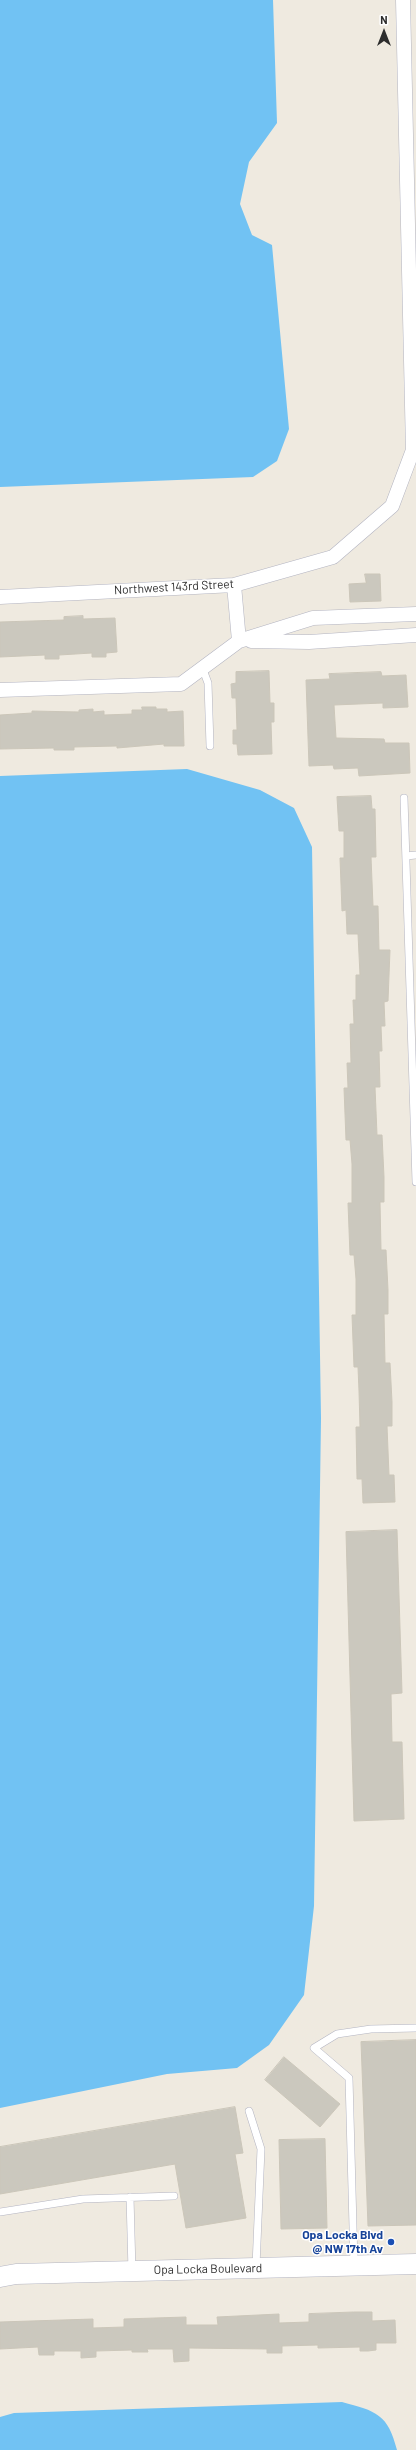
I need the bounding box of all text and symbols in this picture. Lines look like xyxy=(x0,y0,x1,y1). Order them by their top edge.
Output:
north arrow xyxy=(364,12,404,52)
text: N xyxy=(380,13,388,26)
street label: Northwest 143rd Street xyxy=(114,577,234,597)
place label: Opa Locka Blvd @ NW 17th Av xyxy=(302,2228,383,2256)
marker: Opa Locka Blvd @ NW 17th Av xyxy=(386,2237,396,2247)
street label: Opa Locka Boulevard xyxy=(154,2261,262,2277)

